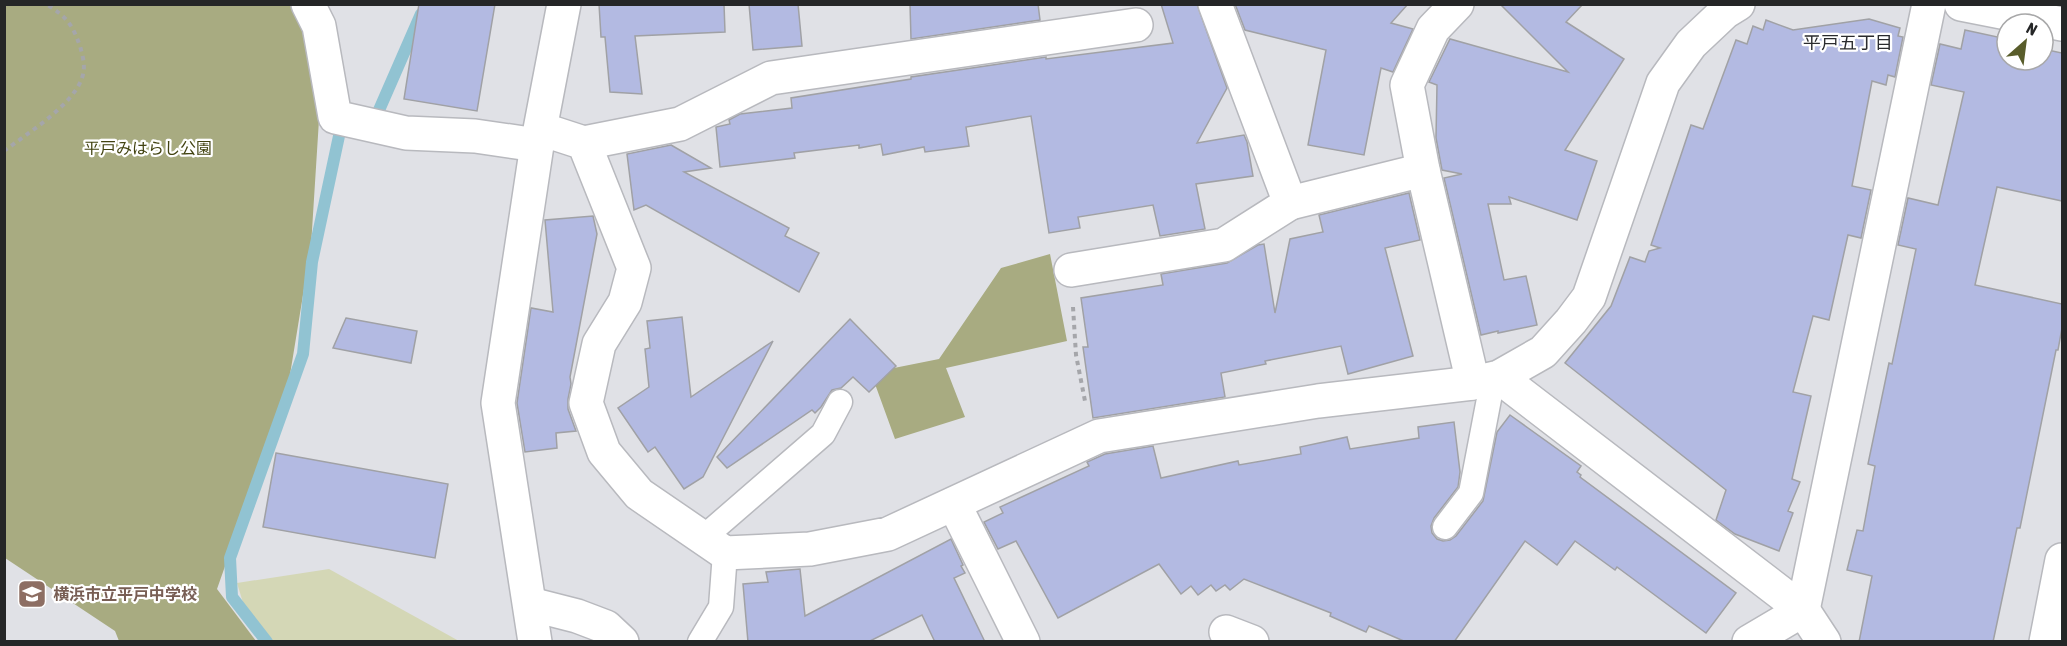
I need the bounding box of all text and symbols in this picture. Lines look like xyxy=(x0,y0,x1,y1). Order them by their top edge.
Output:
north arrow xyxy=(1995,12,2055,72)
text: N xyxy=(2024,19,2040,39)
district label: 平戸五丁目 xyxy=(1803,32,1893,53)
park label: 平戸みはらし公園 xyxy=(84,139,212,157)
school or university icon: 横浜市立平戸中学校 xyxy=(16,578,48,610)
place label: 横浜市立平戸中学校 xyxy=(53,585,197,603)

